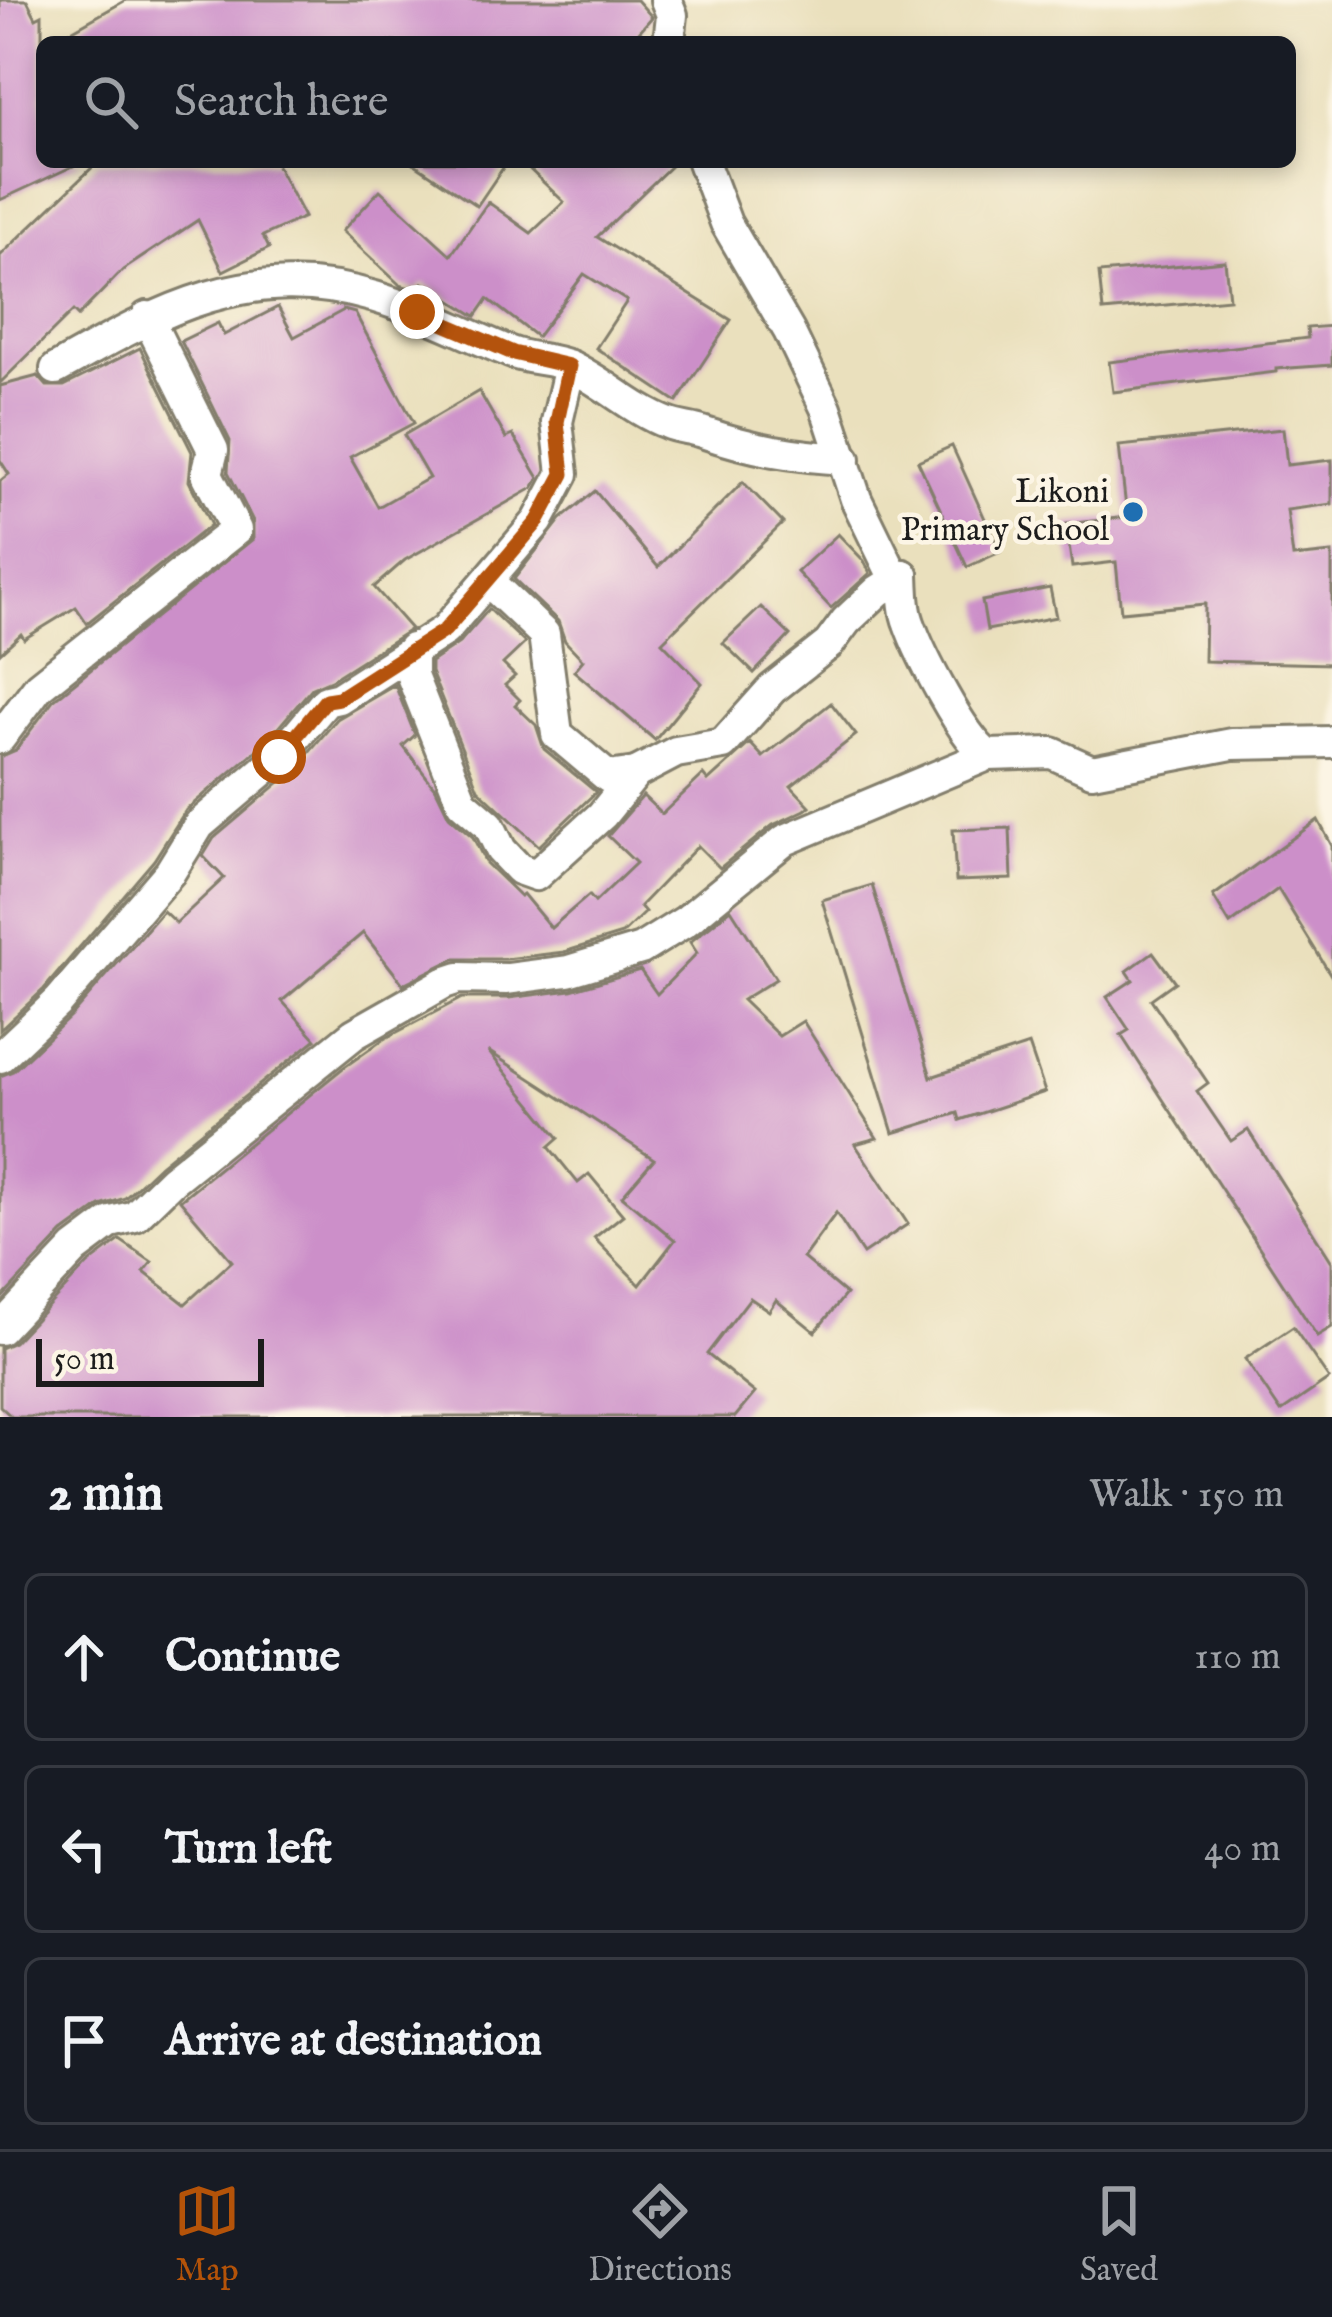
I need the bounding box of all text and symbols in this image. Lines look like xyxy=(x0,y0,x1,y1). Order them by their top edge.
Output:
search box xyxy=(36,36,1296,168)
icon: search xyxy=(78,69,144,135)
text: Search here xyxy=(174,74,388,131)
route end xyxy=(390,285,444,339)
place label: Likoni Primary School xyxy=(901,472,1109,552)
marker: Likoni Primary School xyxy=(1120,499,1146,525)
route start xyxy=(252,730,306,784)
scale bar xyxy=(36,1333,264,1386)
text: 50 m xyxy=(54,1339,115,1381)
text: 2 min xyxy=(48,1463,163,1528)
text: Walk · 150 m xyxy=(1089,1471,1284,1520)
icon: ahead xyxy=(51,1624,117,1690)
text: Continue xyxy=(165,1629,340,1686)
text: 110 m xyxy=(1194,1633,1281,1682)
icon: left xyxy=(51,1816,117,1882)
text: Turn left xyxy=(165,1821,332,1878)
text: 40 m xyxy=(1204,1825,1281,1874)
icon: arrive xyxy=(51,2008,117,2074)
text: Arrive at destination xyxy=(165,2013,542,2070)
tab: Map xyxy=(174,2178,240,2292)
tab: Directions xyxy=(588,2178,732,2292)
tab: Saved xyxy=(1080,2178,1158,2292)

